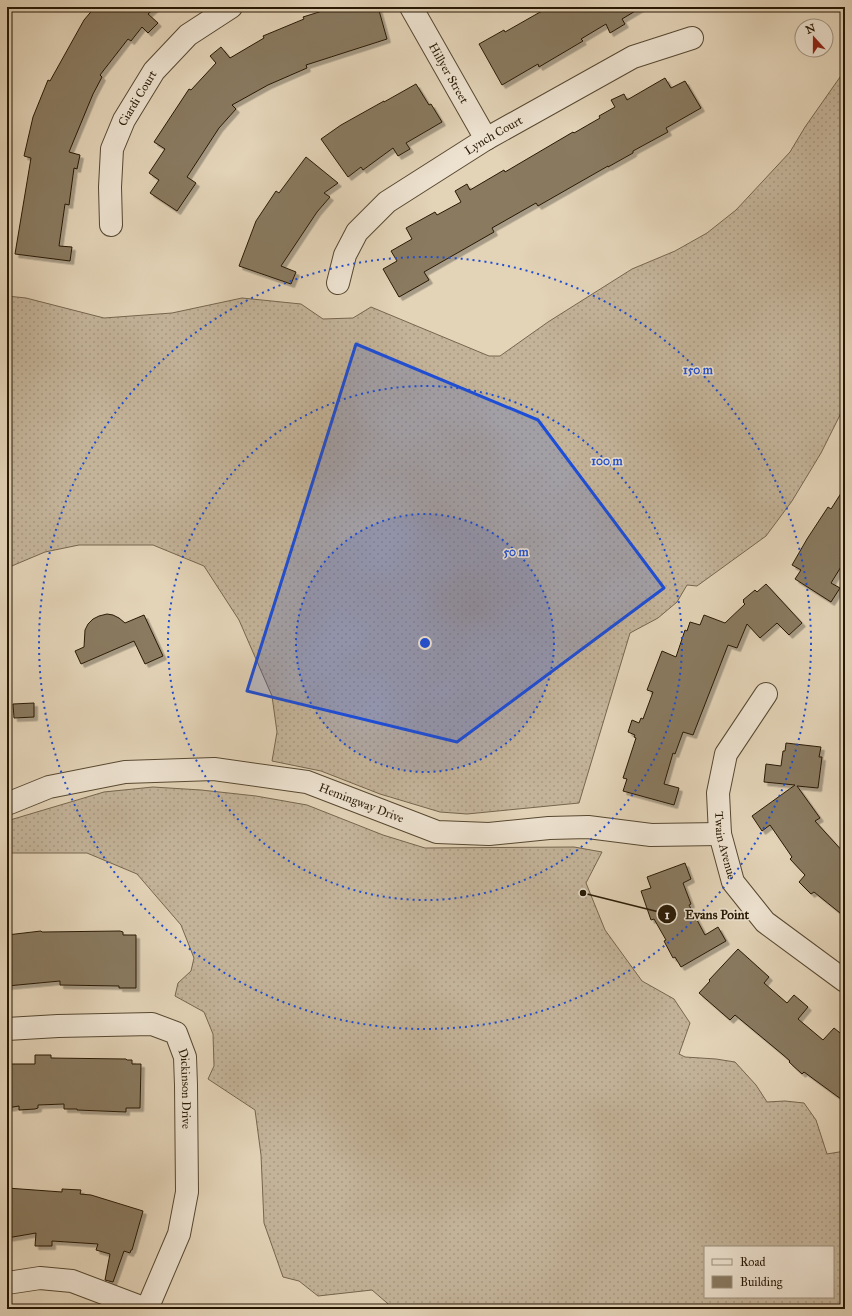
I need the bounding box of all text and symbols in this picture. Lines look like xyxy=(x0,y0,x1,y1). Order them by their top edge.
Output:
north arrow xyxy=(794,18,834,58)
text: N xyxy=(804,21,818,37)
street label: Hillyer Street xyxy=(426,40,472,107)
street label: Ciardi Court xyxy=(115,67,160,128)
street label: Lynch Court xyxy=(462,113,526,158)
text: 150 m xyxy=(683,363,714,377)
text: 100 m xyxy=(591,454,624,468)
text: 50 m xyxy=(503,545,530,559)
centre of rings xyxy=(418,636,432,650)
street label: Hemingway Drive xyxy=(317,780,406,826)
street label: Twain Avenue xyxy=(712,811,739,881)
callout: Evans Point xyxy=(657,902,757,927)
text: Evans Point xyxy=(685,907,750,923)
text: 1 xyxy=(665,908,670,922)
street label: Dickinson Drive xyxy=(175,1046,193,1129)
legend xyxy=(704,1246,834,1298)
text: Road xyxy=(740,1255,766,1269)
text: Building xyxy=(740,1275,783,1290)

